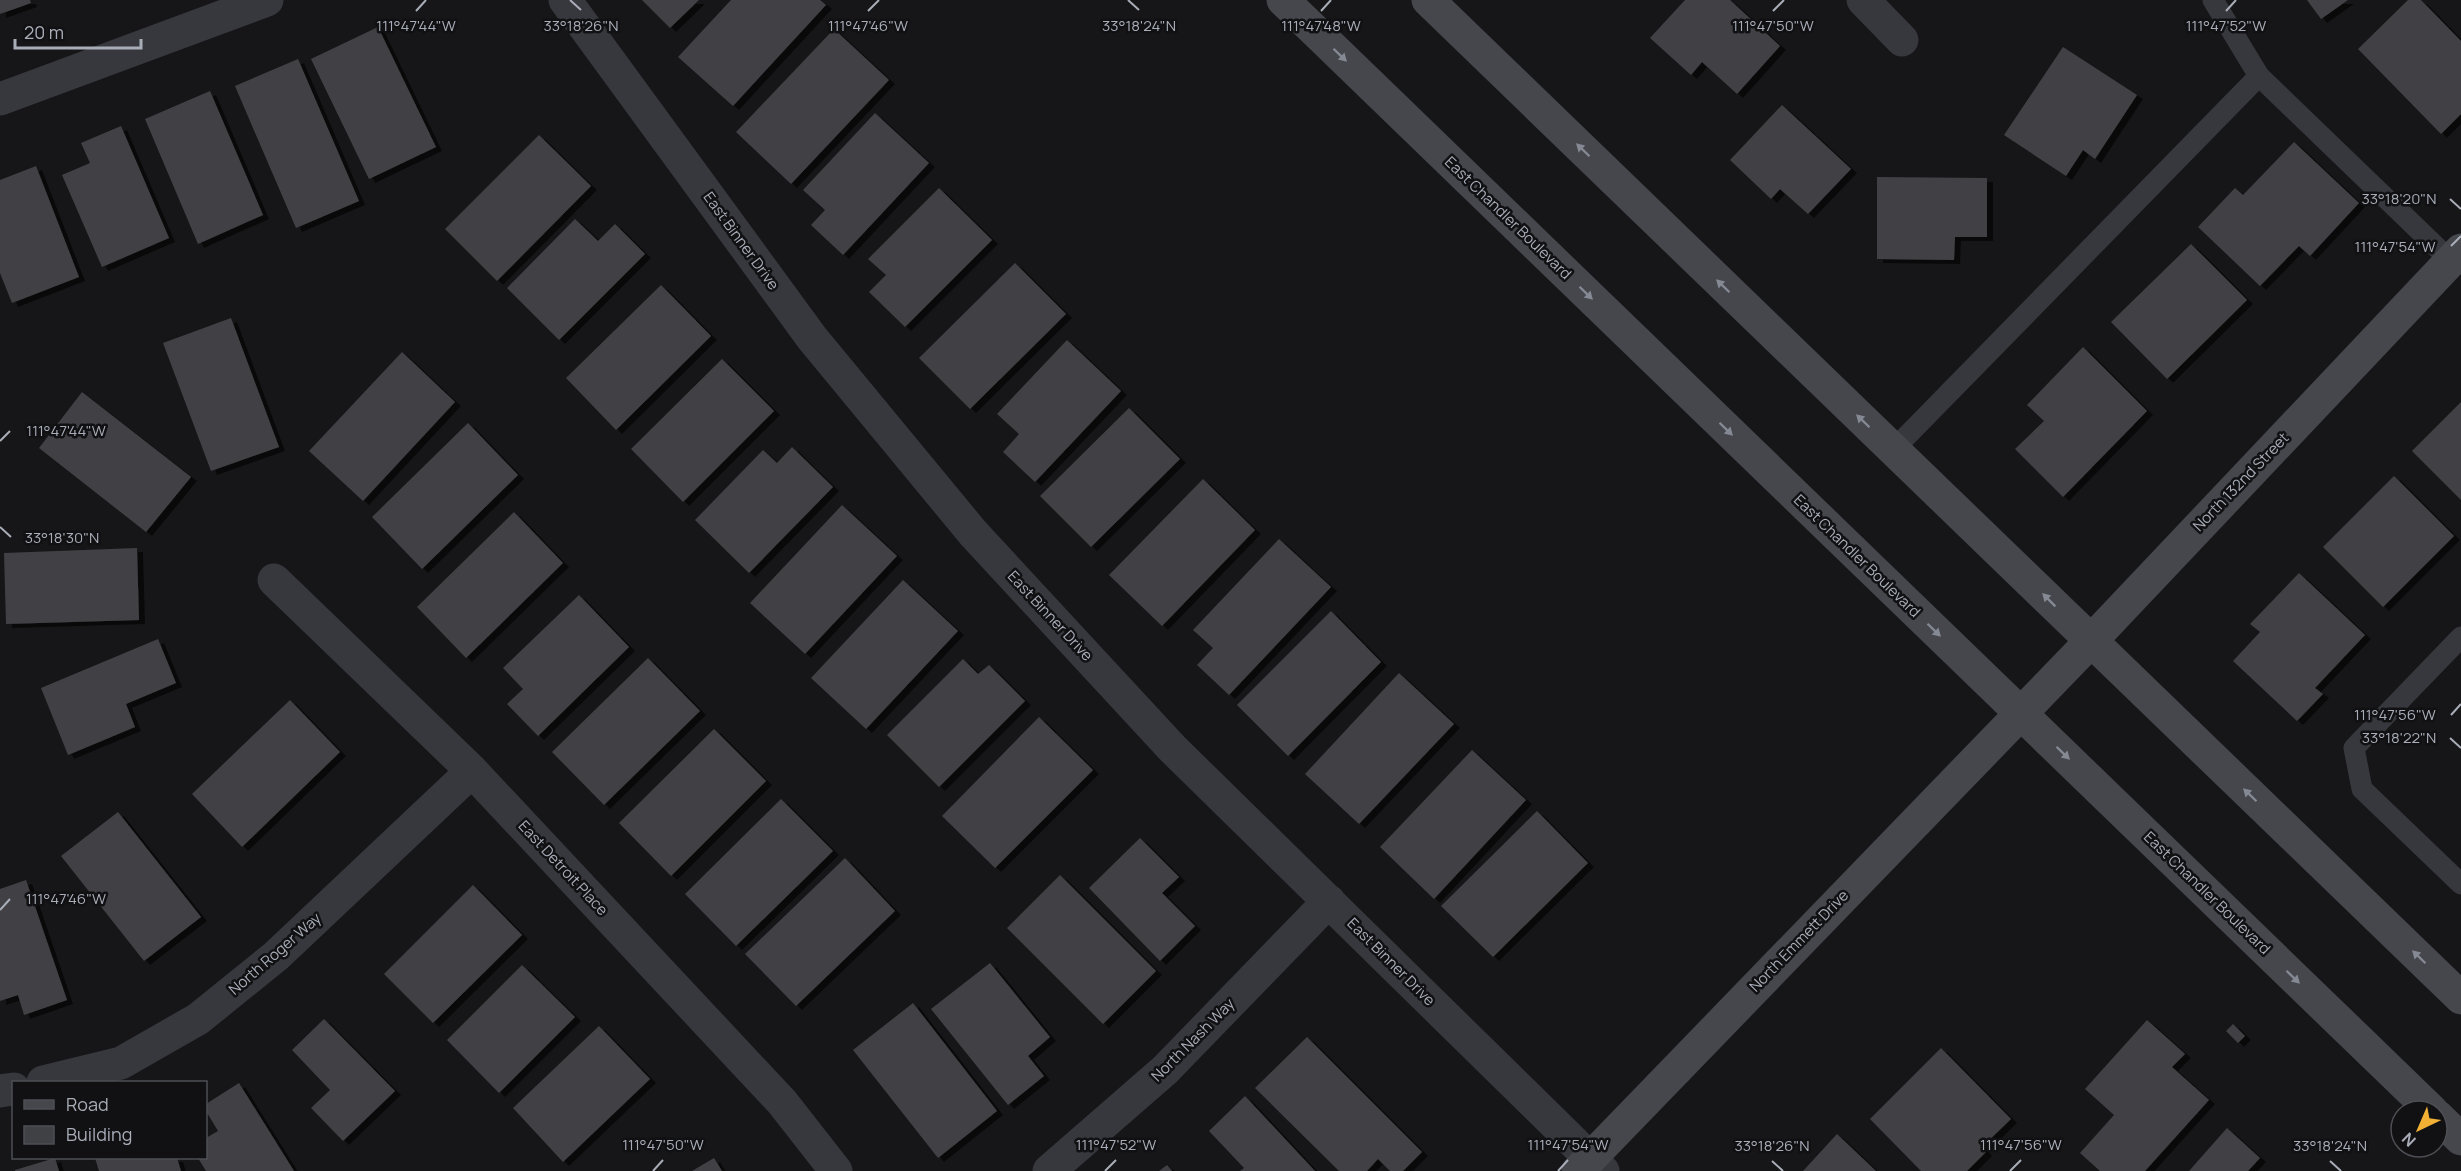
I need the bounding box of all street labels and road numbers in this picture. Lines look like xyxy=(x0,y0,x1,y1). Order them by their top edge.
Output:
street label: East Chandler Boulevard xyxy=(1440,151,1576,284)
street label: East Binner Drive xyxy=(699,187,784,294)
street label: North 132nd Street xyxy=(2188,428,2293,536)
street label: East Chandler Boulevard xyxy=(1789,489,1925,622)
street label: East Binner Drive xyxy=(1003,566,1098,666)
street label: East Detroit Place xyxy=(514,816,613,920)
street label: East Chandler Boulevard xyxy=(2139,826,2275,959)
street label: North Emmett Drive xyxy=(1744,885,1853,996)
street label: North Roger Way xyxy=(224,908,325,1000)
street label: East Binner Drive xyxy=(1343,913,1440,1010)
street label: North Nash Way xyxy=(1146,993,1239,1086)

